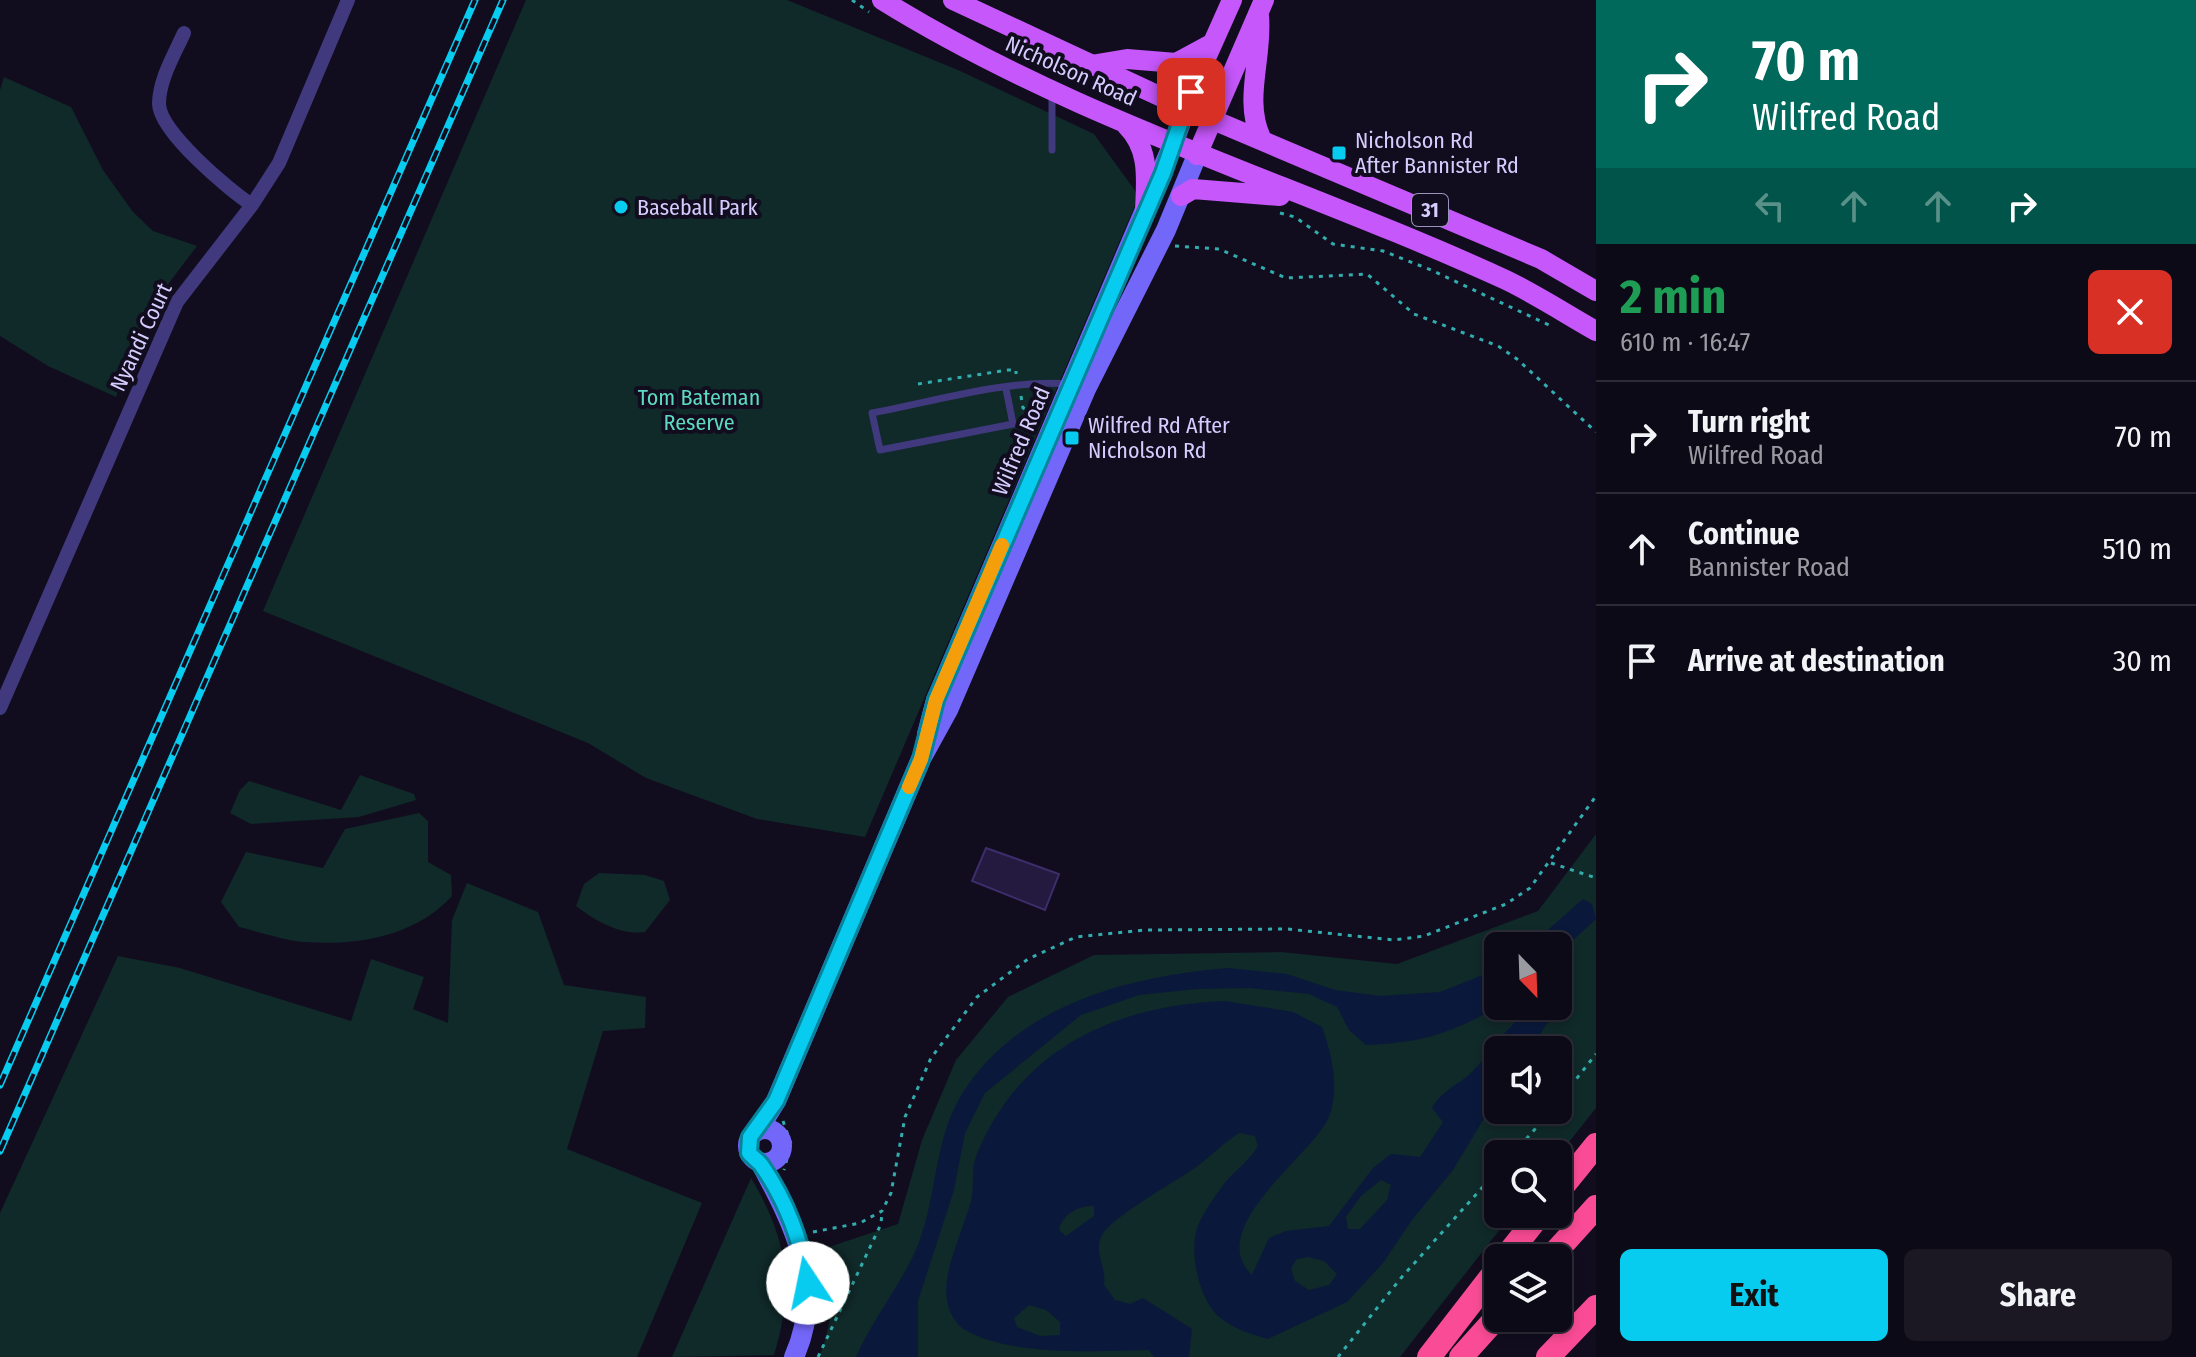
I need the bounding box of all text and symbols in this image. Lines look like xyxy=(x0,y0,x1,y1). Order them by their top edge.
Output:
text: 70 m xyxy=(1752,28,1860,95)
street label: Nicholson Road xyxy=(1001,30,1141,112)
icon: right xyxy=(1620,32,1724,136)
pin xyxy=(1157,58,1225,126)
icon: arrive xyxy=(1169,70,1213,114)
text: Wilfred Road xyxy=(1752,96,1940,140)
place label: Nicholson Rd After Bannister Rd xyxy=(1355,127,1519,179)
marker: Nicholson Rd After Bannister Rd xyxy=(1330,144,1348,162)
icon: left xyxy=(1748,184,1792,228)
icon: ahead xyxy=(1832,184,1876,228)
icon: ahead xyxy=(1916,184,1960,228)
icon: right xyxy=(2000,184,2044,228)
place label: Baseball Park xyxy=(637,194,759,221)
road number: 31 xyxy=(1412,194,1448,226)
marker: Baseball Park xyxy=(612,198,630,216)
text: 2 min xyxy=(1620,268,1726,326)
button: close xyxy=(2088,270,2172,354)
street label: Nyandi Court xyxy=(104,278,178,395)
text: 610 m · 16:47 xyxy=(1620,327,1750,358)
street label: Wilfred Road xyxy=(986,383,1056,499)
park label: Tom Bateman Reserve xyxy=(638,384,760,436)
text: Turn right xyxy=(1688,404,1810,440)
place label: Wilfred Rd After Nicholson Rd xyxy=(1088,412,1230,464)
icon: right xyxy=(1620,415,1664,459)
text: 70 m xyxy=(2114,419,2172,455)
marker: Wilfred Rd After Nicholson Rd xyxy=(1063,429,1081,447)
text: Wilfred Road xyxy=(1688,440,1824,471)
text: Continue xyxy=(1688,516,1800,552)
icon: ahead xyxy=(1620,527,1664,571)
text: 510 m xyxy=(2102,531,2172,567)
text: Bannister Road xyxy=(1688,552,1850,583)
icon: arrive xyxy=(1620,639,1664,683)
text: Arrive at destination xyxy=(1688,643,1945,679)
text: 30 m xyxy=(2113,643,2172,679)
north arrow xyxy=(1484,932,1572,1020)
map controls xyxy=(1484,932,1572,1332)
button: sound xyxy=(1484,1036,1572,1124)
button: search xyxy=(1484,1140,1572,1228)
position arrow xyxy=(766,1241,850,1325)
button: layers xyxy=(1484,1244,1572,1332)
button: Exit xyxy=(1620,1249,1888,1341)
button: Share xyxy=(1904,1249,2172,1341)

